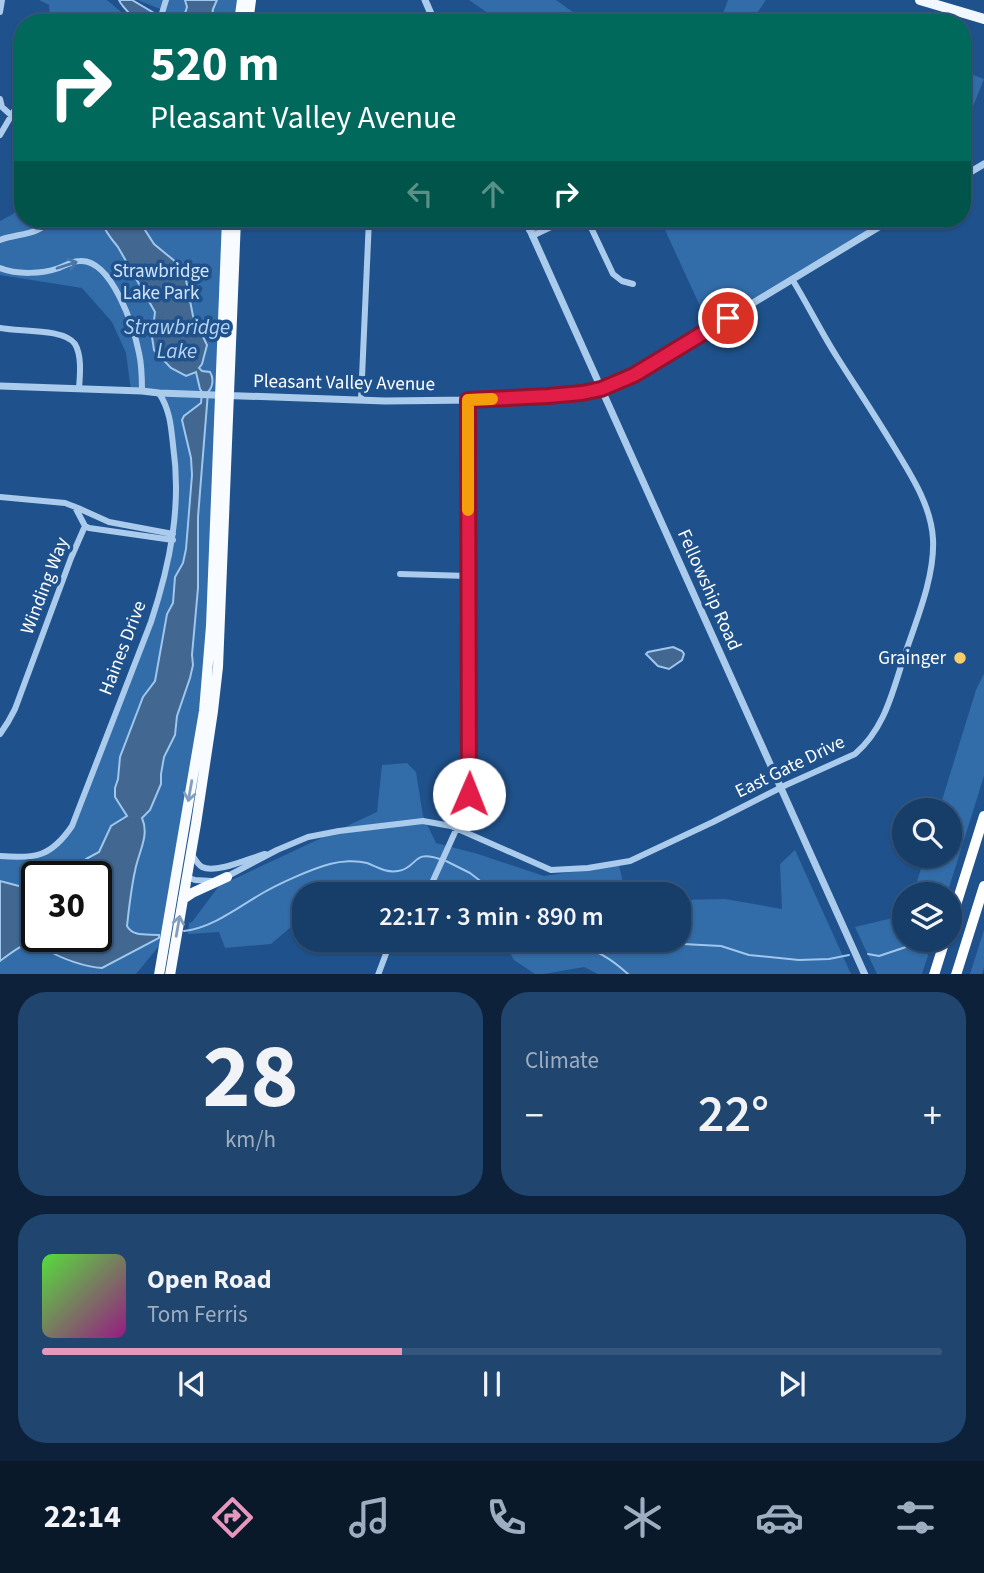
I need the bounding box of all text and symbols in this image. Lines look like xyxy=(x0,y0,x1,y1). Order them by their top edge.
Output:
text: 520 m xyxy=(150,30,279,100)
icon: right xyxy=(35,42,126,133)
text: Pleasant Valley Avenue xyxy=(150,95,456,141)
icon: left xyxy=(401,175,439,213)
icon: ahead xyxy=(474,175,512,213)
icon: right xyxy=(547,175,585,213)
one-way arrow xyxy=(55,258,77,270)
park label: Strawbridge Lake Park xyxy=(113,258,209,307)
pin xyxy=(698,288,758,348)
icon: arrive xyxy=(709,299,747,337)
water label: Strawbridge Lake xyxy=(124,312,230,366)
street label: Pleasant Valley Avenue xyxy=(253,368,435,398)
street label: Fellowship Road xyxy=(670,525,748,655)
street label: Winding Way xyxy=(14,533,76,638)
street label: Haines Drive xyxy=(93,597,153,699)
place label: Grainger xyxy=(878,645,946,672)
marker: Grainger xyxy=(952,650,968,666)
street label: East Gate Drive xyxy=(731,729,849,805)
position arrow xyxy=(432,757,506,831)
one-way arrow xyxy=(183,779,196,802)
map controls xyxy=(892,798,962,952)
button: search xyxy=(892,798,962,868)
speed limit sign: 30 xyxy=(21,861,112,952)
button: layers xyxy=(892,882,962,952)
text: 22:17 · 3 min · 890 m xyxy=(379,898,604,935)
one-way arrow xyxy=(172,915,185,938)
text: 28 xyxy=(202,1013,299,1142)
text: Climate xyxy=(525,1044,599,1077)
text: 22° xyxy=(698,1078,769,1152)
text: − xyxy=(525,1089,544,1143)
text: + xyxy=(923,1089,942,1143)
text: km/h xyxy=(225,1123,276,1156)
text: Open Road xyxy=(147,1261,272,1298)
text: Tom Ferris xyxy=(147,1298,248,1331)
icon: previous xyxy=(173,1365,211,1403)
icon: pause xyxy=(473,1365,511,1403)
icon: next xyxy=(773,1365,811,1403)
icon: directions xyxy=(208,1493,257,1542)
icon: music xyxy=(345,1493,394,1542)
icon: phone xyxy=(482,1493,531,1542)
icon: climate xyxy=(618,1493,667,1542)
icon: car xyxy=(755,1493,804,1542)
icon: filters xyxy=(891,1493,940,1542)
text: 22:14 xyxy=(44,1494,121,1540)

